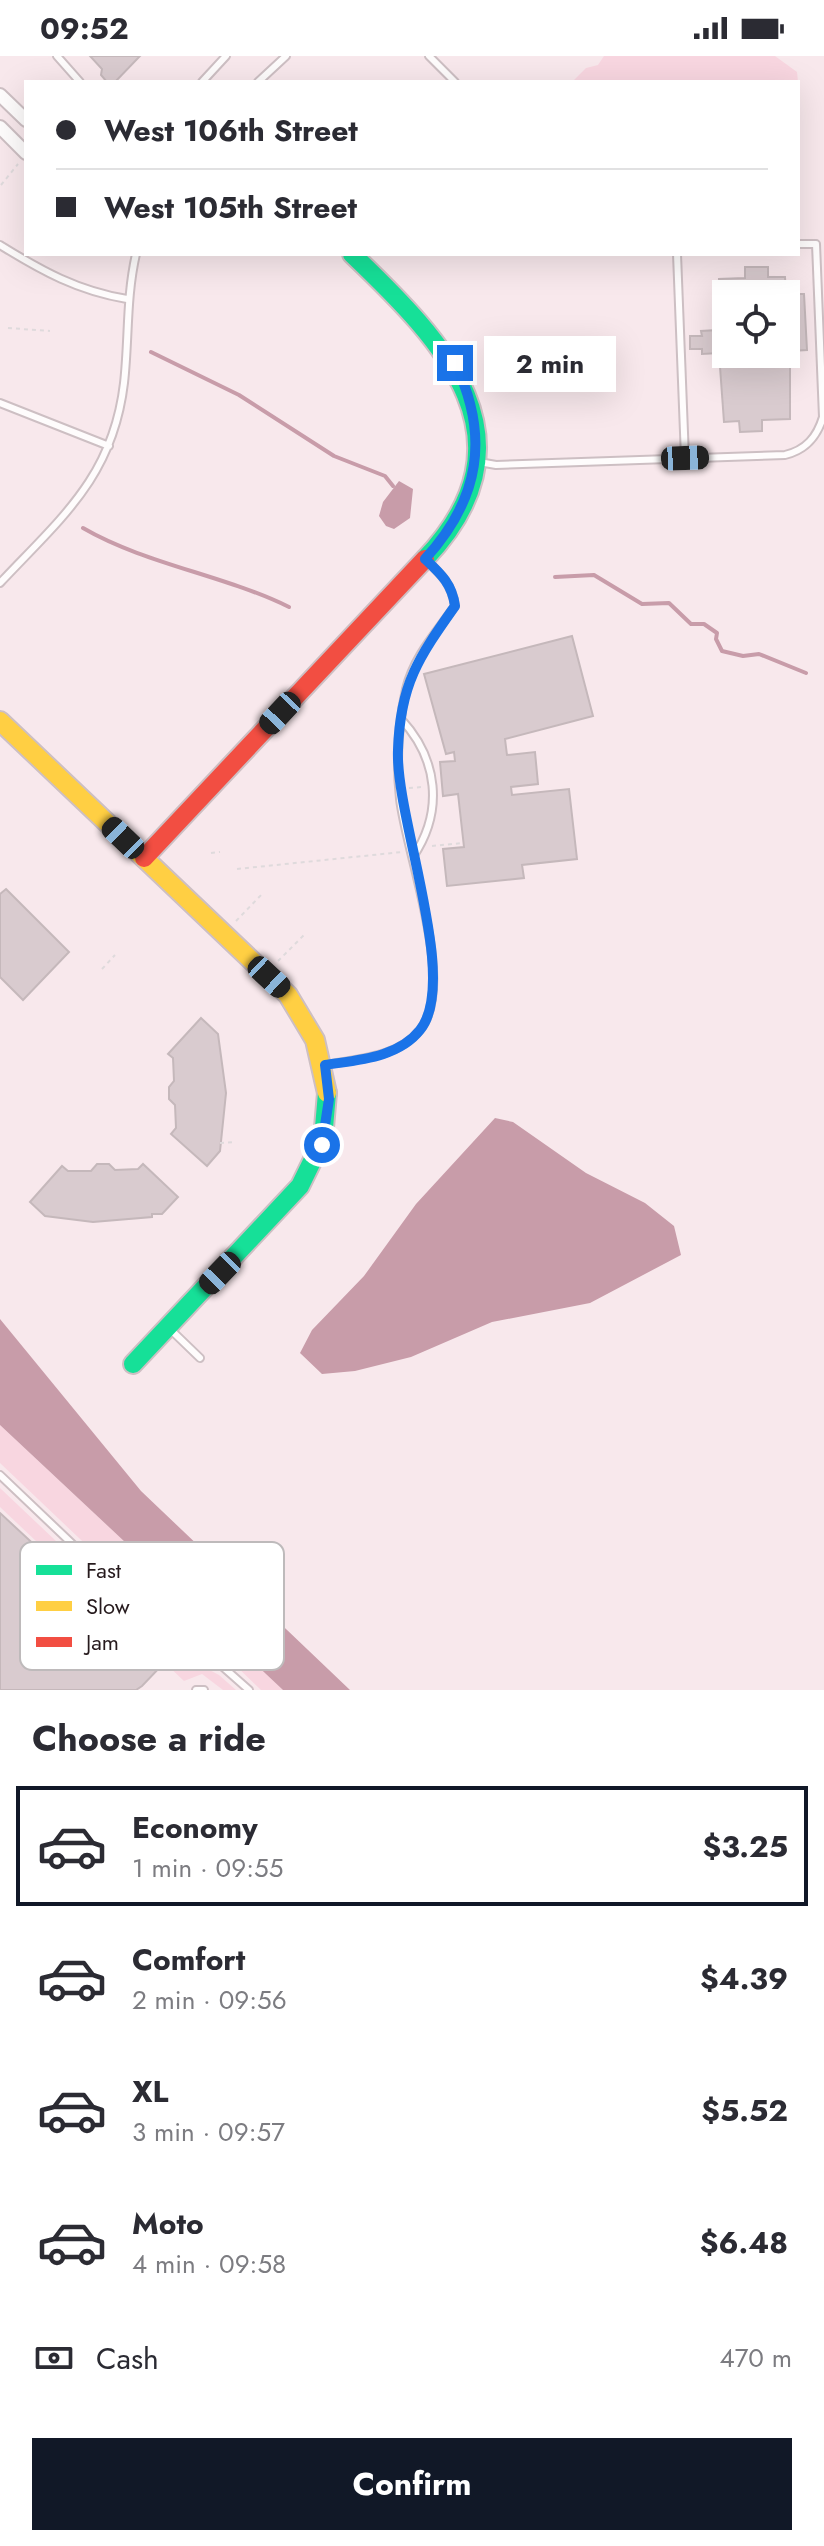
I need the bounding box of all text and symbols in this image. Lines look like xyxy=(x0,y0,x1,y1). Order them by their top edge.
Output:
text: 09:52 xyxy=(40,7,129,50)
text: West 106th Street xyxy=(104,109,358,152)
text: West 105th Street xyxy=(104,186,357,229)
map controls xyxy=(712,280,800,368)
button: locate xyxy=(712,280,800,368)
callout: 2 min xyxy=(483,335,615,391)
route end xyxy=(437,345,473,381)
text: 2 min xyxy=(516,345,584,383)
car xyxy=(661,445,709,471)
car xyxy=(255,687,305,739)
car xyxy=(97,813,149,863)
car xyxy=(243,952,295,1002)
route start xyxy=(304,1127,340,1163)
car xyxy=(195,1247,245,1299)
legend xyxy=(20,1542,284,1670)
text: Fast xyxy=(86,1554,122,1586)
text: Slow xyxy=(86,1590,130,1622)
text: Jam xyxy=(83,1626,119,1658)
text: Choose a ride xyxy=(32,1712,266,1764)
text: Economy xyxy=(132,1806,258,1849)
icon: car xyxy=(36,1810,108,1882)
text: $3.25 xyxy=(702,1825,788,1868)
text: 1 min · 09:55 xyxy=(132,1849,283,1887)
text: Comfort xyxy=(132,1938,245,1981)
icon: car xyxy=(36,1942,108,2014)
text: $4.39 xyxy=(700,1957,788,2000)
text: 2 min · 09:56 xyxy=(132,1981,287,2019)
text: XL xyxy=(132,2070,168,2113)
icon: car xyxy=(36,2074,108,2146)
text: $5.52 xyxy=(701,2089,788,2132)
text: 3 min · 09:57 xyxy=(132,2113,285,2151)
text: Moto xyxy=(132,2202,204,2245)
icon: car xyxy=(36,2206,108,2278)
text: $6.48 xyxy=(700,2221,788,2264)
text: 4 min · 09:58 xyxy=(132,2245,286,2283)
icon: cash xyxy=(32,2336,76,2380)
text: Cash xyxy=(96,2337,159,2380)
text: 470 m xyxy=(720,2339,792,2377)
button: Confirm xyxy=(32,2438,792,2530)

